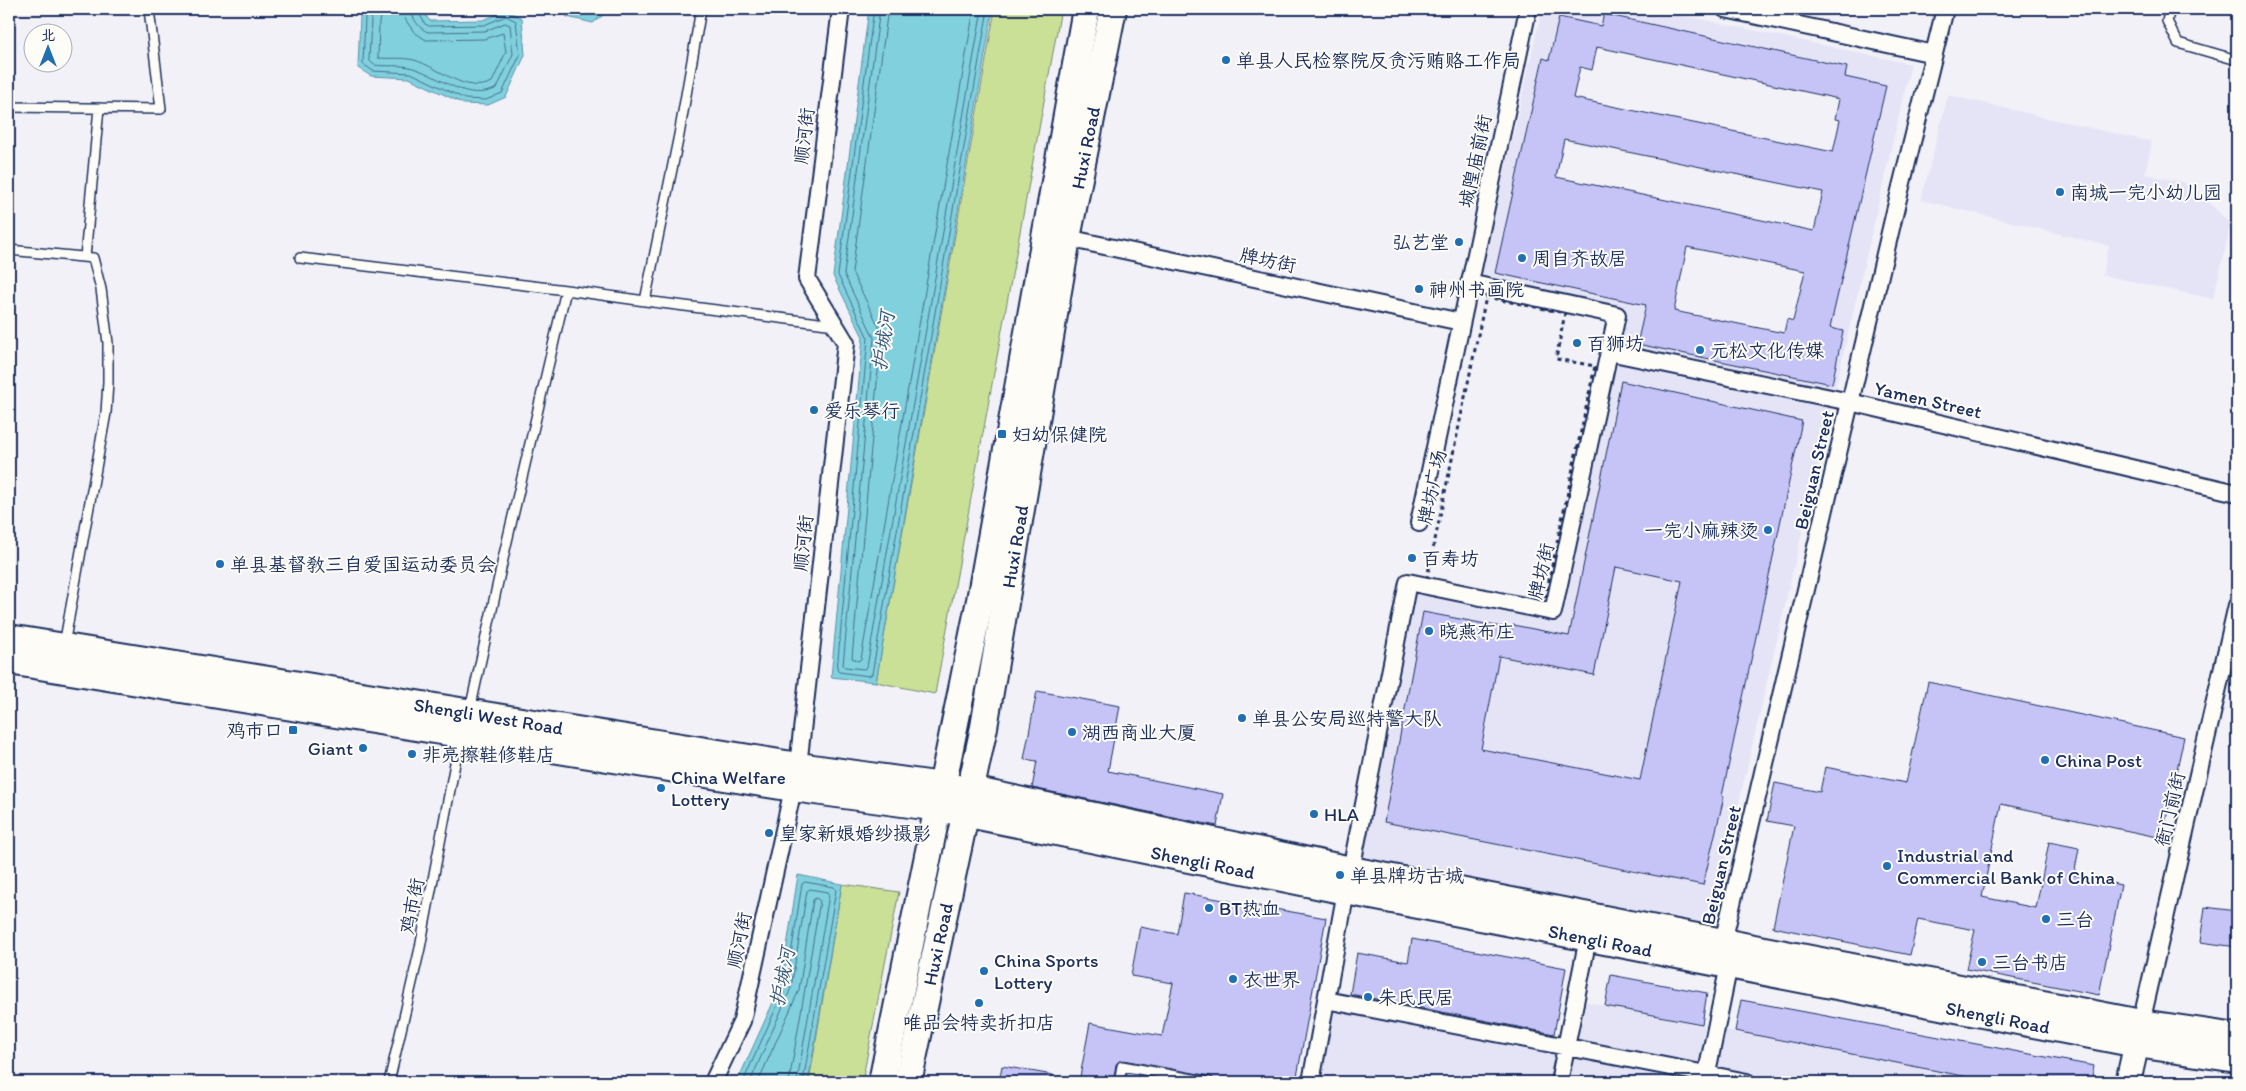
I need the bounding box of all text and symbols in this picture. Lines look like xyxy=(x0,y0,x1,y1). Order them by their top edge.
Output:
north arrow xyxy=(22,22,72,72)
text: 北 xyxy=(41,27,55,44)
place label: 单县人民检察院反贪污贿赂工作局 xyxy=(1236,49,1521,72)
marker: 单县人民检察院反贪污贿赂工作局 xyxy=(1220,54,1232,66)
street label: Huxi Road xyxy=(1066,105,1105,191)
street label: 顺河街 xyxy=(789,106,819,166)
street label: 城隍庙前街 xyxy=(1454,112,1496,210)
place label: 南城一完小幼儿园 xyxy=(2070,181,2222,204)
marker: 南城一完小幼儿园 xyxy=(2054,186,2066,198)
place label: 弘艺堂 xyxy=(1392,231,1449,254)
marker: 弘艺堂 xyxy=(1453,236,1465,248)
street label: 牌坊街 xyxy=(1238,243,1298,277)
place label: 周自齐故居 xyxy=(1532,247,1627,270)
marker: 周自齐故居 xyxy=(1516,252,1528,264)
place label: 神州书画院 xyxy=(1429,278,1524,301)
marker: 神州书画院 xyxy=(1413,283,1425,295)
water label: 护城河 xyxy=(867,307,899,372)
place label: 百狮坊 xyxy=(1587,332,1644,355)
marker: 百狮坊 xyxy=(1571,337,1583,349)
place label: 元松文化传媒 xyxy=(1710,339,1824,362)
marker: 元松文化传媒 xyxy=(1694,344,1706,356)
street label: Yamen Street xyxy=(1872,376,1984,424)
place label: 爱乐琴行 xyxy=(824,399,900,422)
marker: 爱乐琴行 xyxy=(808,404,820,416)
street label: Beiguan Street xyxy=(1789,408,1839,532)
place label: 妇幼保健院 xyxy=(1012,423,1107,446)
marker: 妇幼保健院 xyxy=(996,428,1008,440)
street label: 牌坊广场 xyxy=(1413,447,1451,527)
street label: Huxi Road xyxy=(996,503,1033,590)
street label: 顺河街 xyxy=(789,513,817,573)
place label: 一完小麻辣烫 xyxy=(1644,519,1758,542)
marker: 一完小麻辣烫 xyxy=(1762,524,1774,536)
street label: 牌坊街 xyxy=(1523,541,1559,601)
place label: 百寿坊 xyxy=(1422,547,1479,570)
marker: 百寿坊 xyxy=(1406,552,1418,564)
place label: 单县基督教三自爱国运动委员会 xyxy=(230,553,496,576)
marker: 单县基督教三自爱国运动委员会 xyxy=(214,558,226,570)
place label: 晓燕布庄 xyxy=(1439,620,1515,643)
marker: 晓燕布庄 xyxy=(1423,625,1435,637)
street label: Shengli West Road xyxy=(412,692,566,739)
place label: 单县公安局巡特警大队 xyxy=(1252,707,1442,730)
marker: 单县公安局巡特警大队 xyxy=(1236,712,1248,724)
place label: 鸡市口 xyxy=(226,719,283,742)
place label: 湖西商业大厦 xyxy=(1082,721,1196,744)
marker: 鸡市口 xyxy=(287,724,299,736)
marker: 湖西商业大厦 xyxy=(1066,726,1078,738)
place label: Giant xyxy=(308,737,353,760)
marker: Giant xyxy=(357,742,369,754)
place label: 非亮擦鞋修鞋店 xyxy=(422,743,555,766)
marker: 非亮擦鞋修鞋店 xyxy=(406,748,418,760)
place label: China Post xyxy=(2055,749,2142,772)
marker: China Post xyxy=(2039,754,2051,766)
place label: China Welfare Lottery xyxy=(671,766,786,811)
street label: 衙门前街 xyxy=(2150,769,2190,849)
marker: China Welfare Lottery xyxy=(655,782,667,794)
place label: HLA xyxy=(1324,803,1359,826)
street label: Beiguan Street xyxy=(1696,803,1746,927)
marker: HLA xyxy=(1308,808,1320,820)
place label: 皇家新娘婚纱摄影 xyxy=(779,822,931,845)
marker: 皇家新娘婚纱摄影 xyxy=(763,827,775,839)
street label: Shengli Road xyxy=(1149,840,1257,884)
place label: Industrial and Commercial Bank of China xyxy=(1897,844,2115,889)
marker: Industrial and Commercial Bank of China xyxy=(1881,860,1893,872)
place label: 单县牌坊古城 xyxy=(1350,864,1464,887)
marker: 单县牌坊古城 xyxy=(1334,869,1346,881)
street label: 鸡市街 xyxy=(395,876,429,936)
place label: BT热血 xyxy=(1219,897,1280,920)
street label: Huxi Road xyxy=(918,901,958,987)
marker: BT热血 xyxy=(1203,902,1215,914)
place label: 三台 xyxy=(2056,908,2094,931)
street label: 顺河街 xyxy=(722,910,756,970)
marker: 三台 xyxy=(2040,913,2052,925)
street label: Shengli Road xyxy=(1546,919,1654,962)
water label: 护城河 xyxy=(764,942,800,1009)
place label: China Sports Lottery xyxy=(994,949,1099,994)
place label: 三台书店 xyxy=(1992,951,2068,974)
marker: 三台书店 xyxy=(1976,956,1988,968)
marker: China Sports Lottery xyxy=(978,965,990,977)
place label: 衣世界 xyxy=(1243,968,1300,991)
marker: 衣世界 xyxy=(1227,973,1239,985)
place label: 朱氏民居 xyxy=(1378,986,1454,1009)
marker: 朱氏民居 xyxy=(1362,991,1374,1003)
street label: Shengli Road xyxy=(1944,996,2052,1038)
marker: 唯品会特卖折扣店 xyxy=(973,997,985,1009)
place label: 唯品会特卖折扣店 xyxy=(903,1011,1055,1034)

